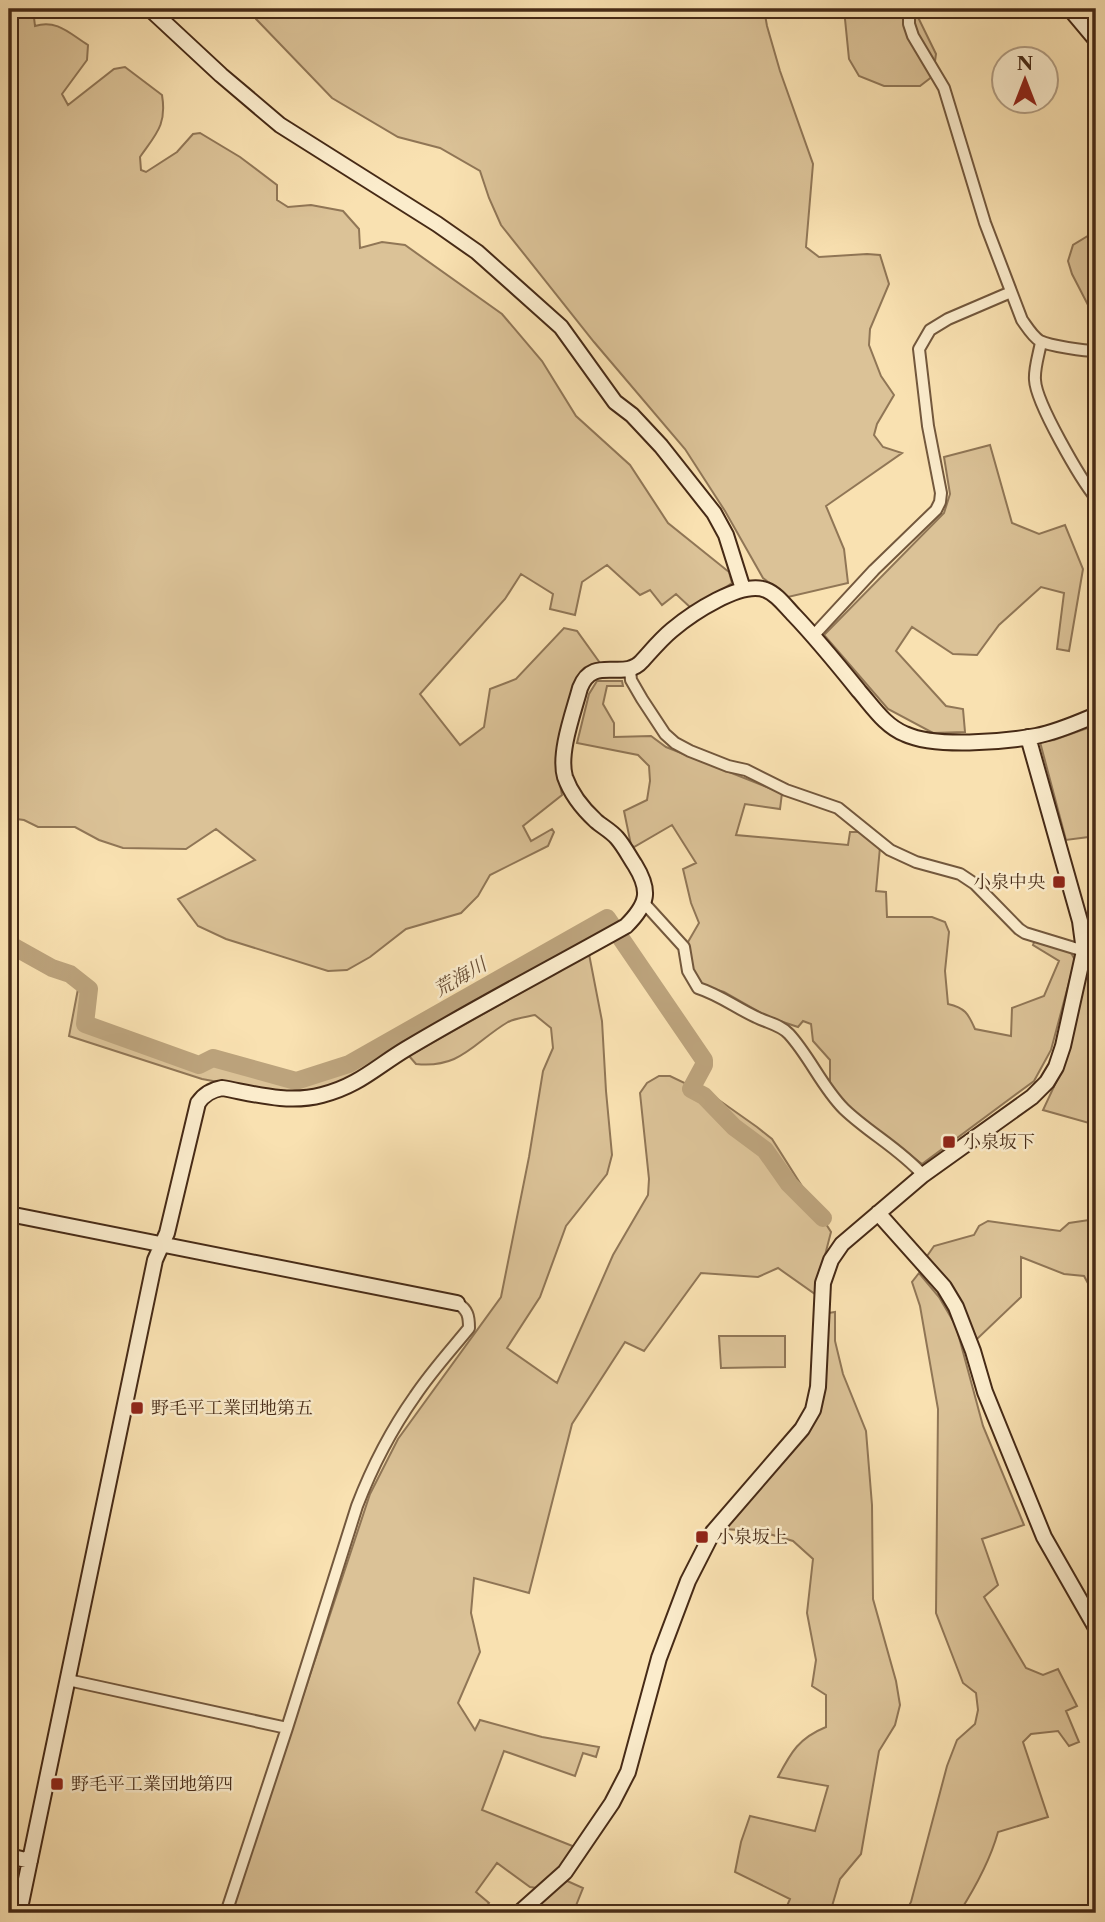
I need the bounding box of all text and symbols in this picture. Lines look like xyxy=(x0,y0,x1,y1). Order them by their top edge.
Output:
north arrow xyxy=(990,46,1060,116)
text: N xyxy=(1017,52,1033,75)
place label: 小泉中央 xyxy=(973,871,1045,893)
marker: 小泉中央 xyxy=(1051,874,1067,890)
water label: 荒海川 xyxy=(430,952,492,1001)
place label: 小泉坂下 xyxy=(963,1131,1035,1153)
marker: 小泉坂下 xyxy=(941,1134,957,1150)
place label: 野毛平工業団地第五 xyxy=(151,1397,313,1419)
marker: 野毛平工業団地第五 xyxy=(129,1400,145,1416)
place label: 小泉坂上 xyxy=(716,1526,788,1548)
marker: 小泉坂上 xyxy=(694,1529,710,1545)
place label: 野毛平工業団地第四 xyxy=(71,1773,233,1795)
marker: 野毛平工業団地第四 xyxy=(49,1776,65,1792)

